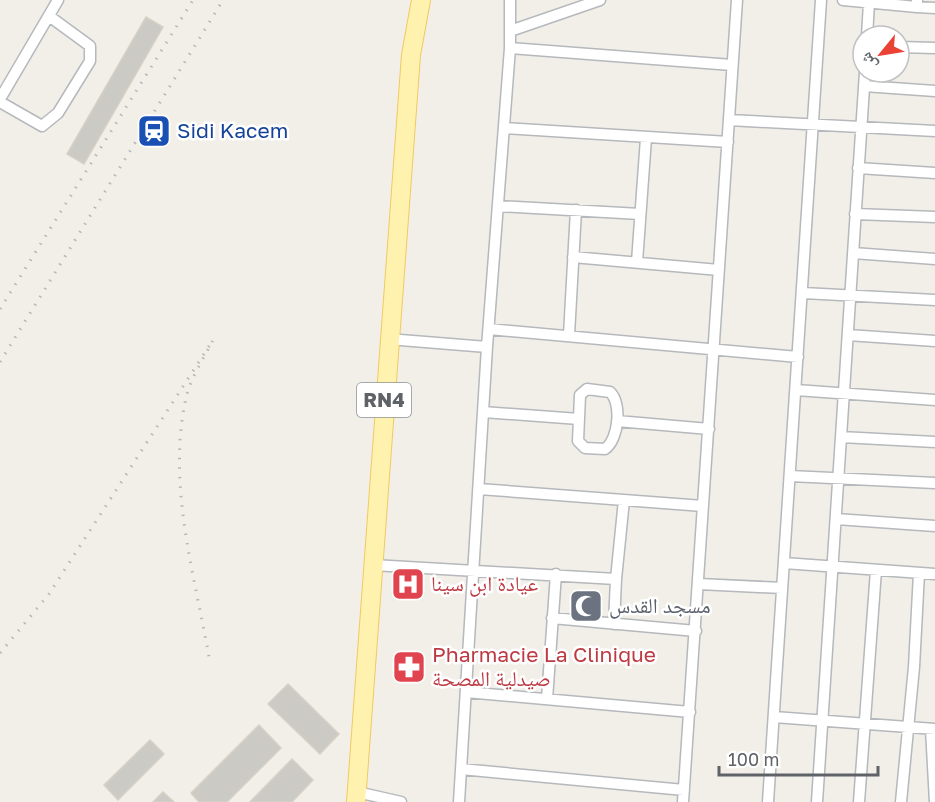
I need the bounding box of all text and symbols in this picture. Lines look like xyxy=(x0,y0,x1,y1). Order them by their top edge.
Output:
north arrow xyxy=(851,24,911,84)
text: ش xyxy=(855,49,881,74)
station icon: Sidi Kacem xyxy=(136,113,172,149)
place label: Sidi Kacem xyxy=(177,117,288,143)
road number: RN4 xyxy=(357,383,411,417)
hospital icon: عيادة ابن سينا xyxy=(390,566,426,602)
place label: عيادة ابن سينا xyxy=(431,570,539,597)
mosque icon: مسجد القدس xyxy=(568,588,604,624)
place label: مسجد القدس xyxy=(609,592,711,619)
place label: Pharmacie La Clinique صيدلية المصحة xyxy=(432,641,656,691)
pharmacy icon: Pharmacie La Clinique صيدلية المصحة xyxy=(391,649,427,685)
scale bar xyxy=(719,739,878,777)
text: 100 m xyxy=(728,748,779,770)

